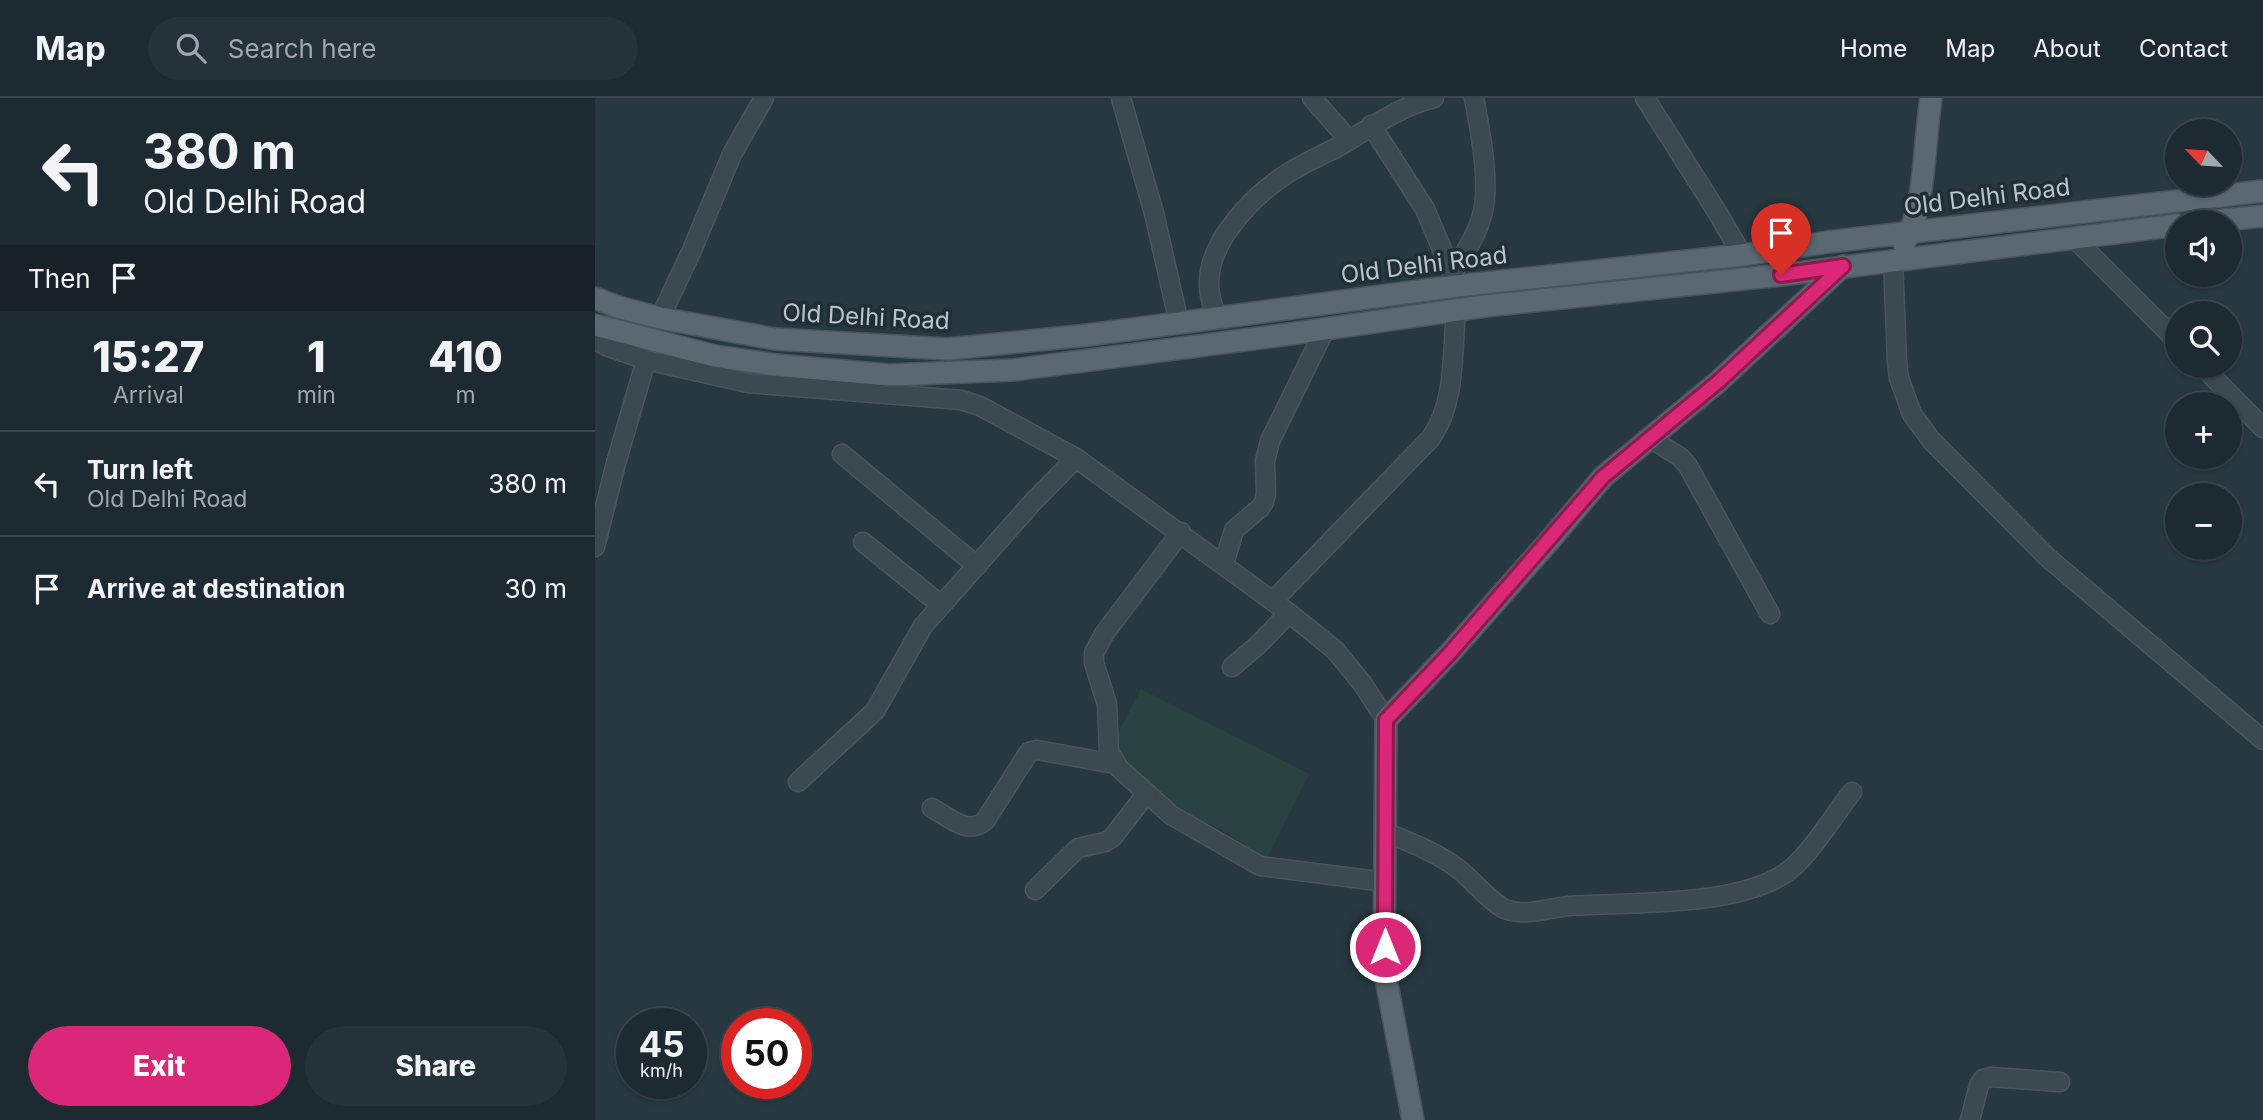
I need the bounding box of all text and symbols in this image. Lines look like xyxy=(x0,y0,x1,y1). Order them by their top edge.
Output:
search box xyxy=(148,17,638,80)
text: Map xyxy=(35,28,106,68)
icon: search xyxy=(172,29,210,67)
text: Search here xyxy=(228,33,376,64)
text: Home xyxy=(1840,34,1907,63)
text: Map xyxy=(1945,34,1995,63)
text: About xyxy=(2033,34,2101,63)
text: Contact xyxy=(2139,34,2228,63)
north arrow xyxy=(2165,119,2242,196)
map controls xyxy=(2165,119,2242,560)
text: 380 m xyxy=(143,122,296,181)
icon: left xyxy=(28,126,119,217)
street label: Old Delhi Road xyxy=(1902,172,2072,221)
text: Old Delhi Road xyxy=(143,182,366,221)
pin xyxy=(1751,203,1811,275)
button: sound xyxy=(2165,210,2242,287)
icon: arrive xyxy=(1762,214,1800,252)
street label: Old Delhi Road xyxy=(1339,240,1509,289)
icon: arrive xyxy=(105,259,143,297)
text: Then xyxy=(28,263,91,294)
street label: Old Delhi Road xyxy=(782,298,950,335)
button: search xyxy=(2165,301,2242,378)
text: 15:27 xyxy=(92,331,204,382)
text: 1 xyxy=(307,331,326,382)
text: 410 xyxy=(428,331,503,382)
text: Arrival xyxy=(113,381,184,409)
text: min xyxy=(297,381,336,409)
text: m xyxy=(455,381,476,409)
button: + xyxy=(2165,392,2242,469)
text: Turn left xyxy=(87,454,193,485)
icon: left xyxy=(28,465,66,503)
text: 380 m xyxy=(488,468,567,499)
button: − xyxy=(2165,483,2242,560)
text: Old Delhi Road xyxy=(87,485,247,513)
icon: arrive xyxy=(28,570,66,608)
text: Arrive at destination xyxy=(87,573,346,604)
text: 30 m xyxy=(504,573,567,604)
position arrow xyxy=(1348,910,1422,984)
speed limit sign: 50 xyxy=(721,1008,812,1099)
text: 45 xyxy=(638,1023,685,1065)
button: Exit xyxy=(28,1026,291,1106)
button: Share xyxy=(305,1026,567,1106)
text: km/h xyxy=(640,1060,683,1081)

